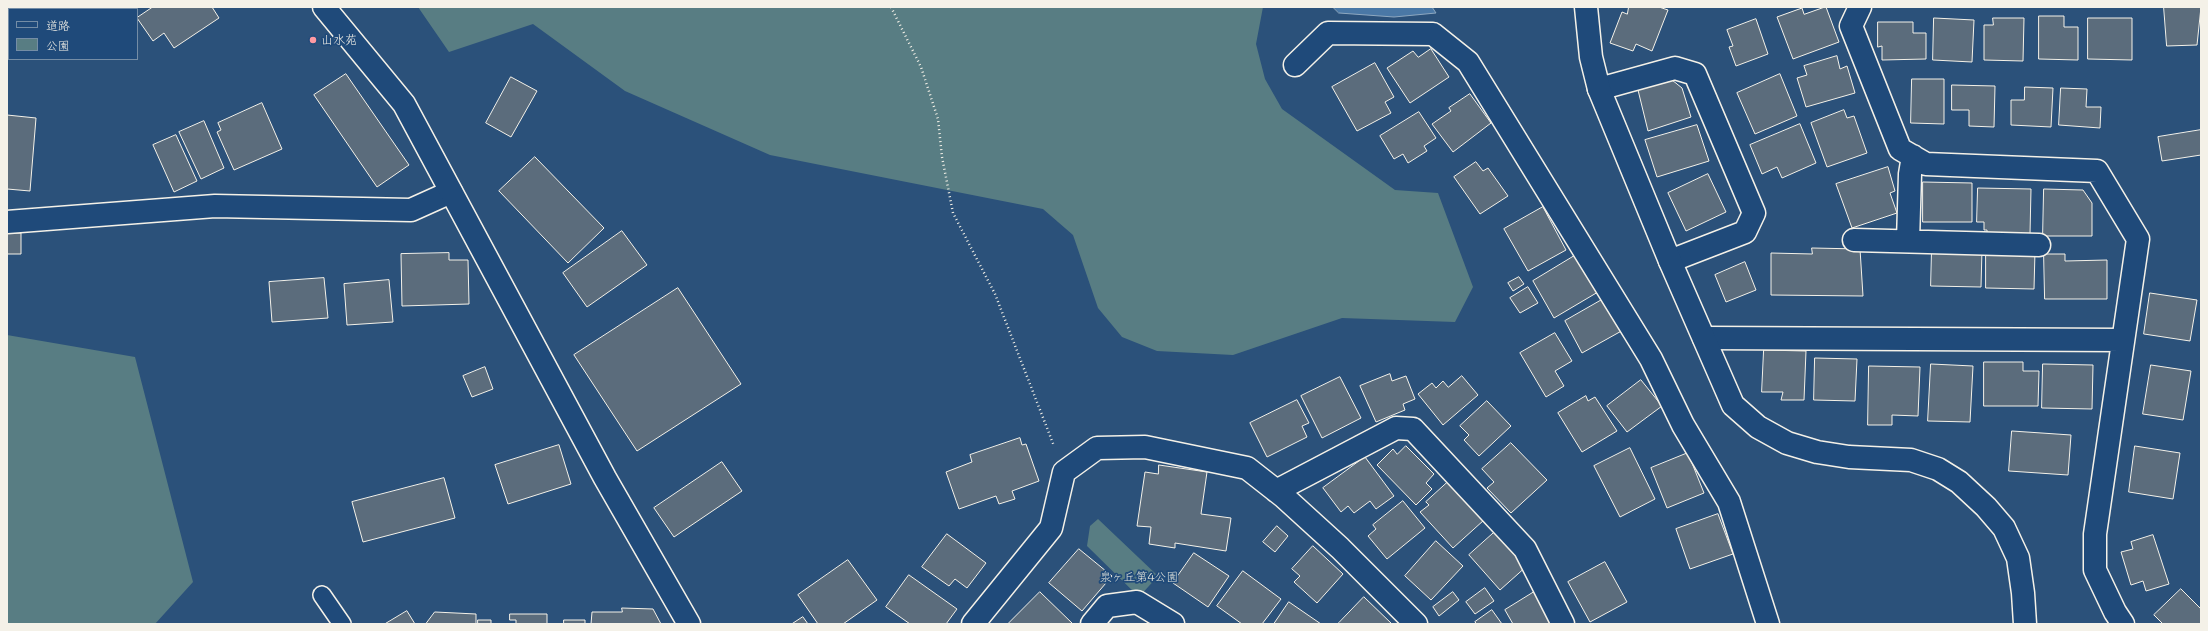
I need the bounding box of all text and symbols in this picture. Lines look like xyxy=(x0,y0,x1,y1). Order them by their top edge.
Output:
legend xyxy=(8,8,138,60)
text: 道路 xyxy=(46,17,70,33)
place label: 山水苑 xyxy=(321,33,357,47)
marker: 山水苑 xyxy=(308,35,318,45)
text: 公園 xyxy=(46,37,70,53)
park label: 泉ヶ丘第4公園 xyxy=(1099,570,1179,584)

